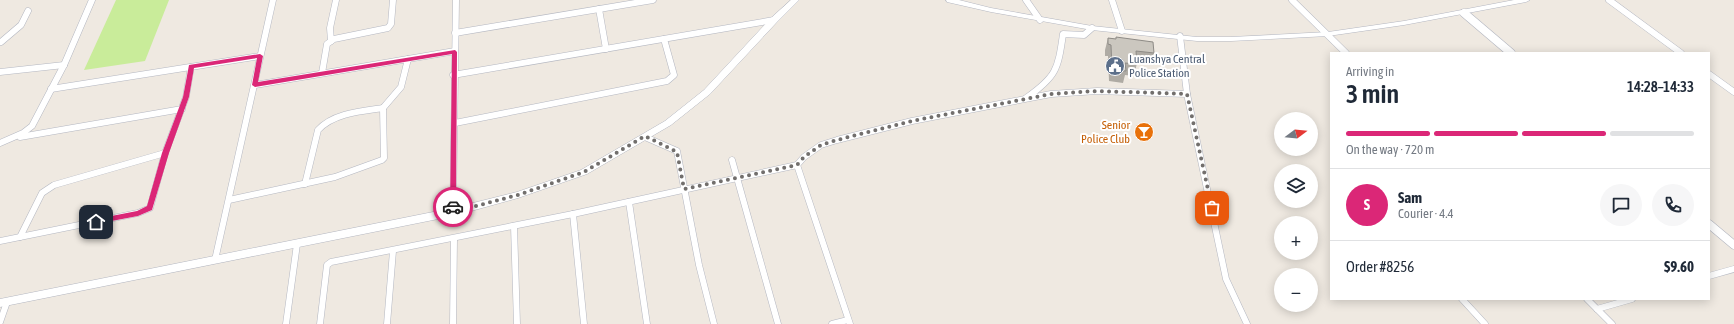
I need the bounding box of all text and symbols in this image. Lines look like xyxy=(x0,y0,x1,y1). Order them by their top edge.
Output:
place label: Luanshya Central Police Station xyxy=(1129,52,1206,80)
public building icon: Luanshya Central Police Station xyxy=(1104,55,1126,77)
text: Arriving in xyxy=(1346,64,1394,79)
text: 14:28–14:33 xyxy=(1627,78,1694,95)
text: 3 min xyxy=(1346,79,1399,109)
north arrow xyxy=(1274,112,1318,156)
map controls xyxy=(1274,112,1318,312)
place label: Senior Police Club xyxy=(1081,118,1130,146)
bar icon: Senior Police Club xyxy=(1133,121,1155,143)
text: On the way · 720 m xyxy=(1346,142,1434,157)
button: layers xyxy=(1274,164,1318,208)
button: chat xyxy=(1600,184,1642,226)
button: phone xyxy=(1652,184,1694,226)
courier xyxy=(433,187,473,227)
text: Sam xyxy=(1398,189,1422,206)
pin xyxy=(1195,191,1229,225)
icon: car xyxy=(442,196,464,218)
text: S xyxy=(1364,196,1370,213)
icon: bag xyxy=(1201,197,1223,219)
pin xyxy=(79,205,113,239)
text: Courier · 4.4 xyxy=(1398,206,1454,221)
icon: home xyxy=(85,211,107,233)
button: + xyxy=(1274,216,1318,260)
text: Order #8256 xyxy=(1346,258,1414,275)
text: $9.60 xyxy=(1664,258,1694,275)
button: − xyxy=(1274,268,1318,312)

